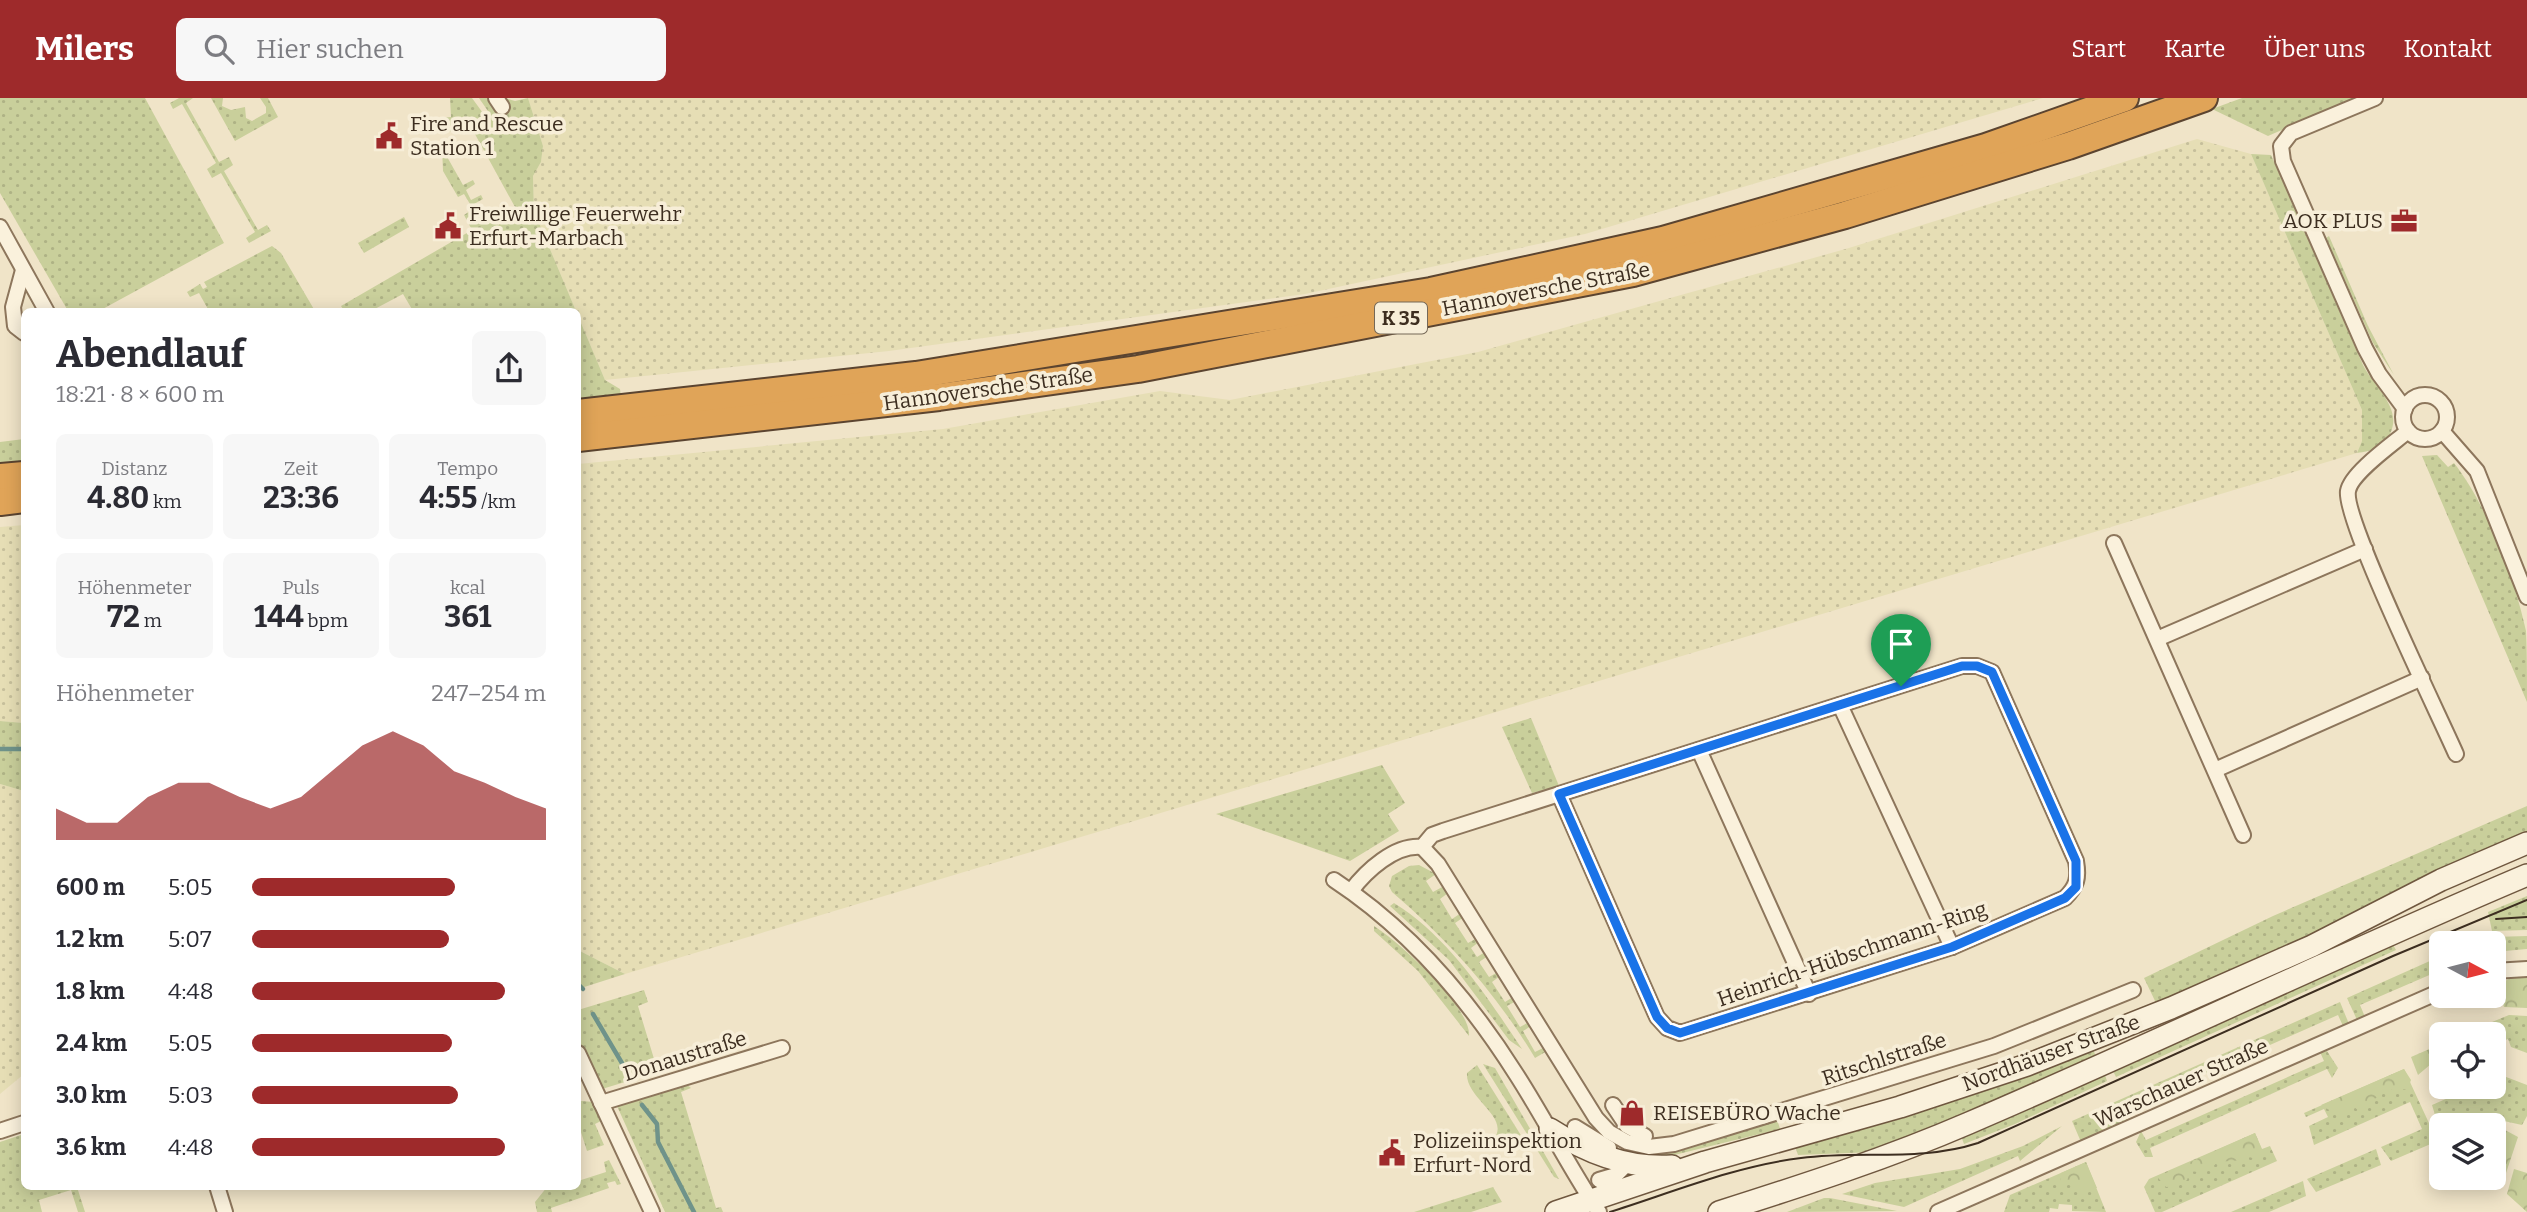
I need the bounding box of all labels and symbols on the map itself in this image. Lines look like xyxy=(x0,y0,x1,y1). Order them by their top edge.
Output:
place label: Fire and Rescue Station 1 xyxy=(410,111,563,161)
public building icon: Fire and Rescue Station 1 xyxy=(374,121,404,151)
place label: Freiwillige Feuerwehr Erfurt-Marbach xyxy=(469,201,682,251)
office icon: AOK PLUS xyxy=(2389,206,2419,236)
place label: AOK PLUS xyxy=(2283,208,2383,234)
public building icon: Freiwillige Feuerwehr Erfurt-Marbach xyxy=(433,211,463,241)
street label: Hannoversche Straße xyxy=(1440,256,1652,322)
road number: K 35 xyxy=(1375,302,1427,333)
street label: Hannoversche Straße xyxy=(882,361,1094,417)
pin xyxy=(1871,614,1931,686)
street label: Heinrich-Hübschmann-Ring xyxy=(1714,895,1991,1012)
north arrow xyxy=(2429,931,2506,1008)
street label: Nordhäuser Straße xyxy=(1959,1009,2143,1097)
street label: Donaustraße xyxy=(620,1025,750,1087)
street label: Ritschlstraße xyxy=(1818,1027,1950,1091)
street label: Warschauer Straße xyxy=(2090,1033,2272,1133)
shop icon: REISEBÜRO Wache xyxy=(1617,1098,1647,1128)
place label: REISEBÜRO Wache xyxy=(1653,1100,1841,1126)
place label: Polizeiinspektion Erfurt-Nord xyxy=(1413,1128,1582,1178)
public building icon: Polizeiinspektion Erfurt-Nord xyxy=(1377,1138,1407,1168)

